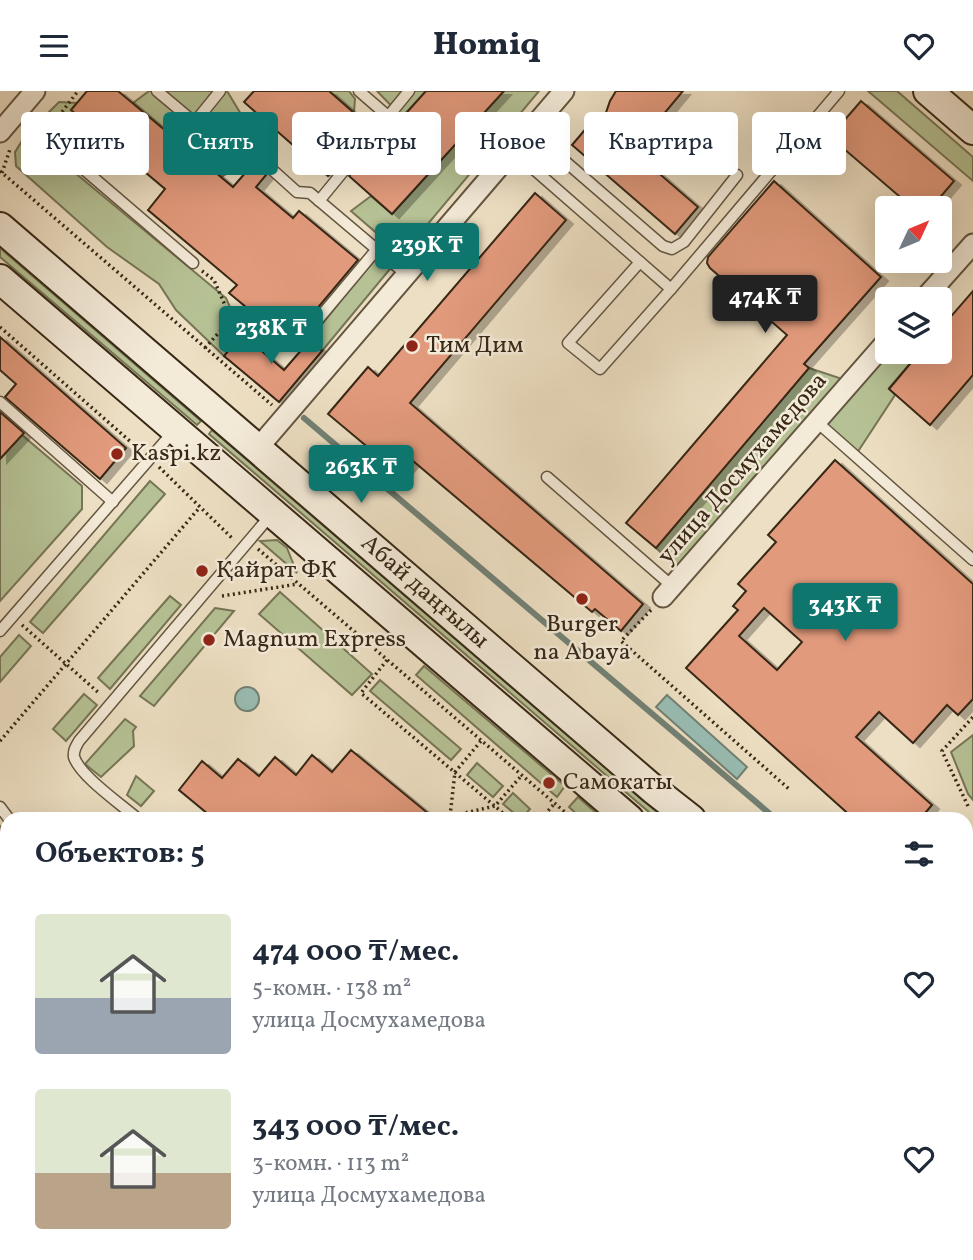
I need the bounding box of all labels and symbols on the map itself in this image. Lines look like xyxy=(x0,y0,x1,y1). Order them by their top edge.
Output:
north arrow xyxy=(875,196,952,273)
pin: 239K ₸ xyxy=(370,223,484,283)
pin: 474K ₸ xyxy=(708,275,822,335)
pin: 238K ₸ xyxy=(214,307,328,366)
place label: Тим Дим xyxy=(426,329,523,363)
marker: Тим Дим xyxy=(404,338,420,354)
street label: улица Досмухамедова xyxy=(650,366,836,572)
place label: Kaspi.kz xyxy=(131,437,221,471)
pin: 263K ₸ xyxy=(304,445,418,505)
marker: Kaspi.kz xyxy=(109,446,125,462)
street label: Абай даңғылы xyxy=(353,527,496,657)
place label: Қайрат ФК xyxy=(216,554,337,588)
marker: Қайрат ФК xyxy=(194,563,210,579)
pin: 343K ₸ xyxy=(788,583,902,643)
marker: Burger na Abaya xyxy=(574,591,590,607)
place label: Burger na Abaya xyxy=(533,608,631,670)
place label: Magnum Express xyxy=(223,623,406,657)
marker: Magnum Express xyxy=(201,632,217,648)
place label: Самокаты xyxy=(563,766,673,800)
marker: Самокаты xyxy=(541,775,557,791)

